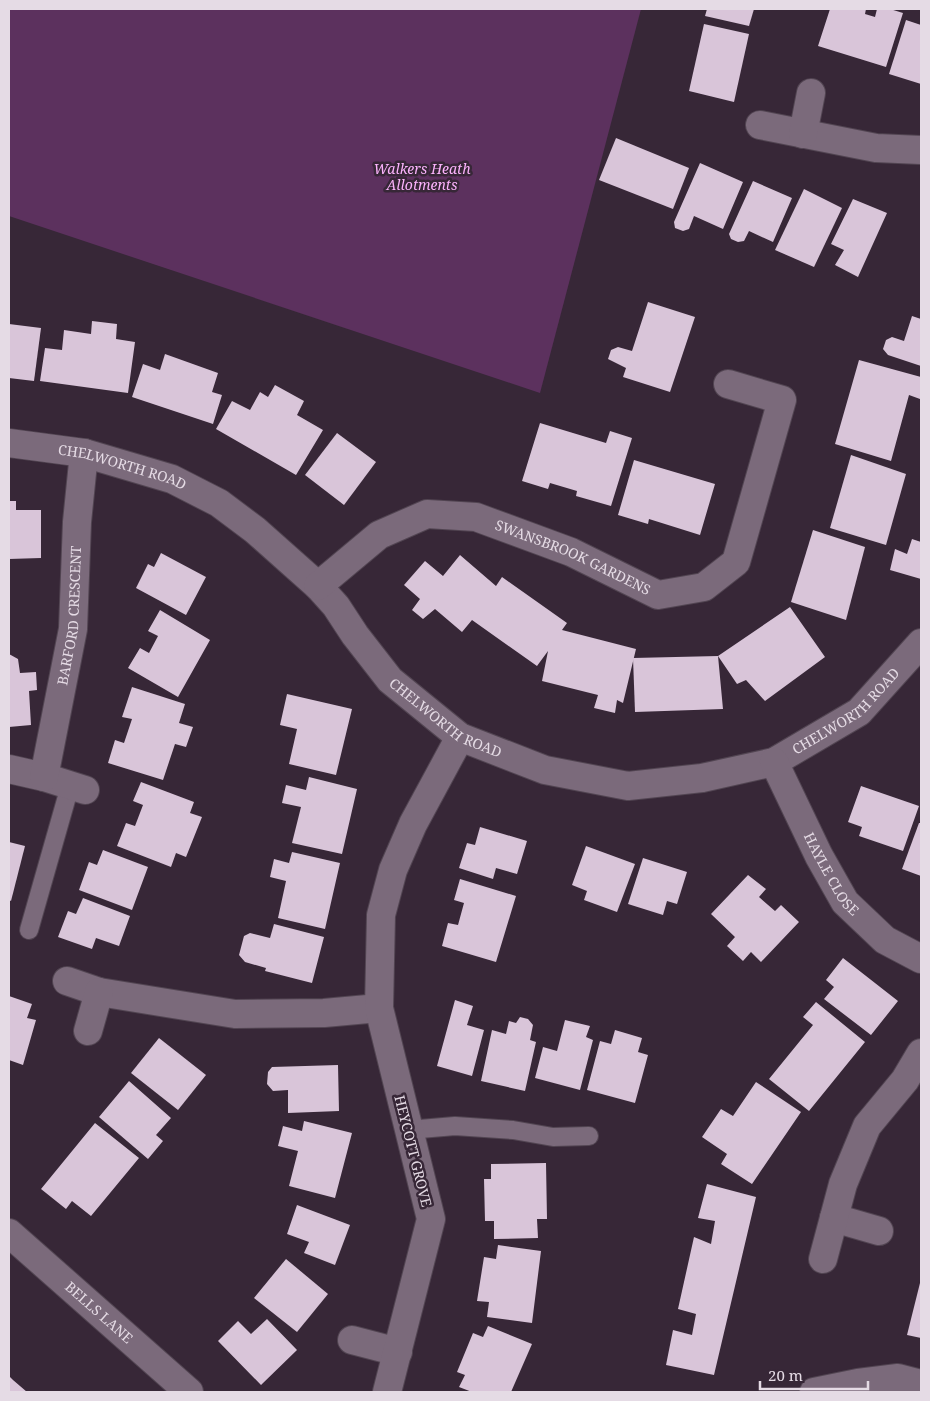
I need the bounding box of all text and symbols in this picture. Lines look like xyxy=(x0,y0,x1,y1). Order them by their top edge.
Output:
park label: Walkers Heath Allotments xyxy=(373,159,471,194)
street label: CHELWORTH ROAD xyxy=(57,440,190,494)
street label: SWANSBROOK GARDENS xyxy=(493,515,654,599)
street label: BARFORD CRESCENT xyxy=(52,545,85,687)
street label: CHELWORTH ROAD xyxy=(788,663,903,758)
street label: CHELWORTH ROAD xyxy=(386,673,505,761)
street label: HAYLE CLOSE xyxy=(800,829,864,920)
street label: HEYCOTT GROVE xyxy=(390,1093,437,1209)
street label: BELLS LANE xyxy=(61,1277,137,1347)
scale bar xyxy=(760,1358,868,1390)
text: 20 m xyxy=(768,1365,803,1385)

